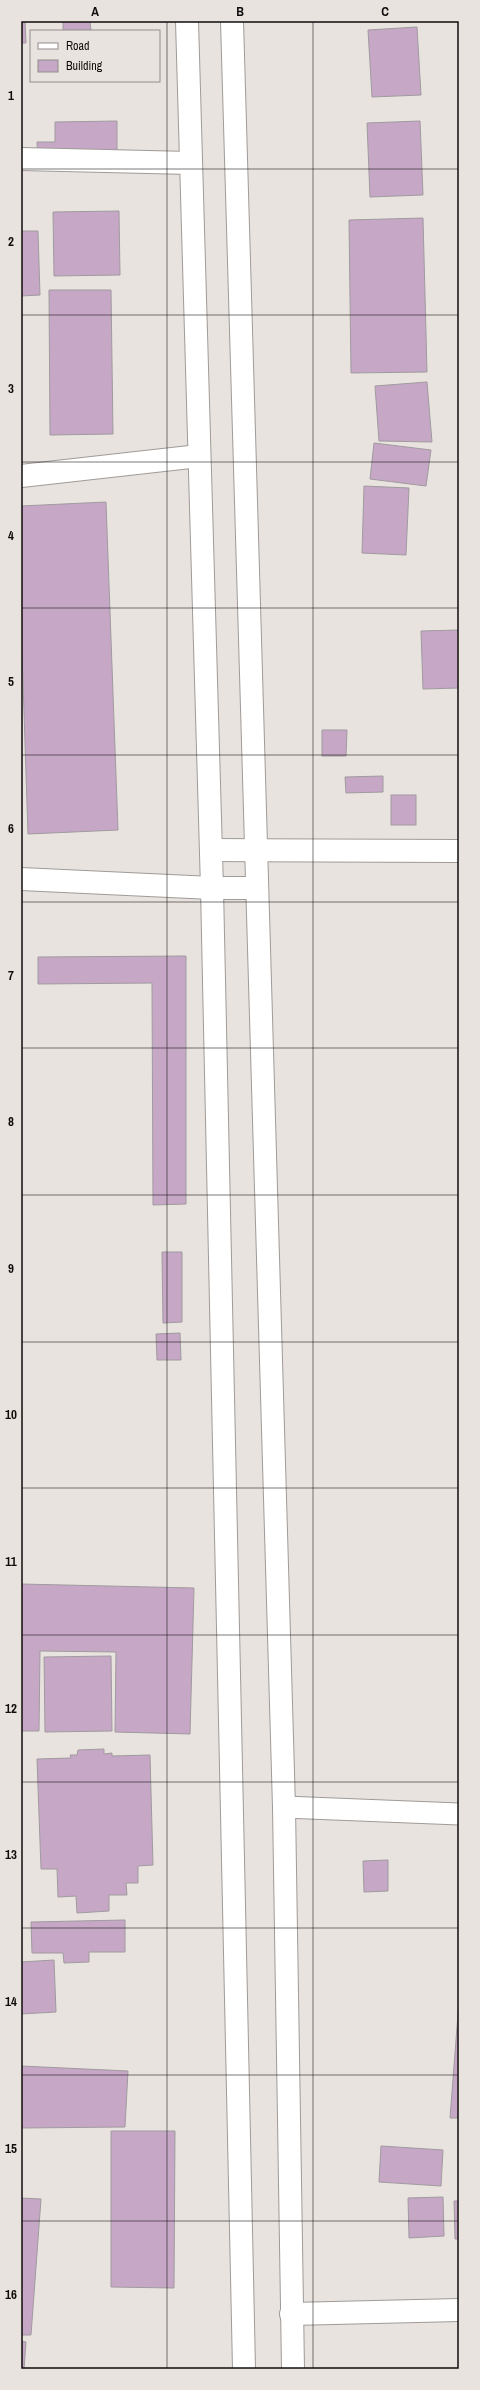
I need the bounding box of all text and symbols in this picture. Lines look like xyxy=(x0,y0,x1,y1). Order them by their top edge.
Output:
text: A xyxy=(91,3,99,20)
text: B xyxy=(236,3,244,20)
text: C xyxy=(381,3,389,20)
legend xyxy=(30,30,160,82)
text: Road xyxy=(66,38,90,54)
text: Building xyxy=(66,58,103,74)
text: 1 xyxy=(8,87,14,104)
text: 2 xyxy=(8,233,14,250)
text: 3 xyxy=(8,380,14,397)
text: 4 xyxy=(8,527,14,544)
text: 5 xyxy=(8,673,14,690)
text: 6 xyxy=(8,820,14,837)
text: 7 xyxy=(8,967,14,984)
text: 8 xyxy=(8,1113,14,1130)
text: 9 xyxy=(8,1260,14,1277)
text: 10 xyxy=(5,1406,17,1423)
text: 11 xyxy=(5,1553,17,1570)
text: 12 xyxy=(5,1700,17,1717)
text: 13 xyxy=(5,1846,17,1863)
text: 14 xyxy=(5,1993,17,2010)
text: 15 xyxy=(5,2140,17,2157)
text: 16 xyxy=(5,2286,17,2303)

